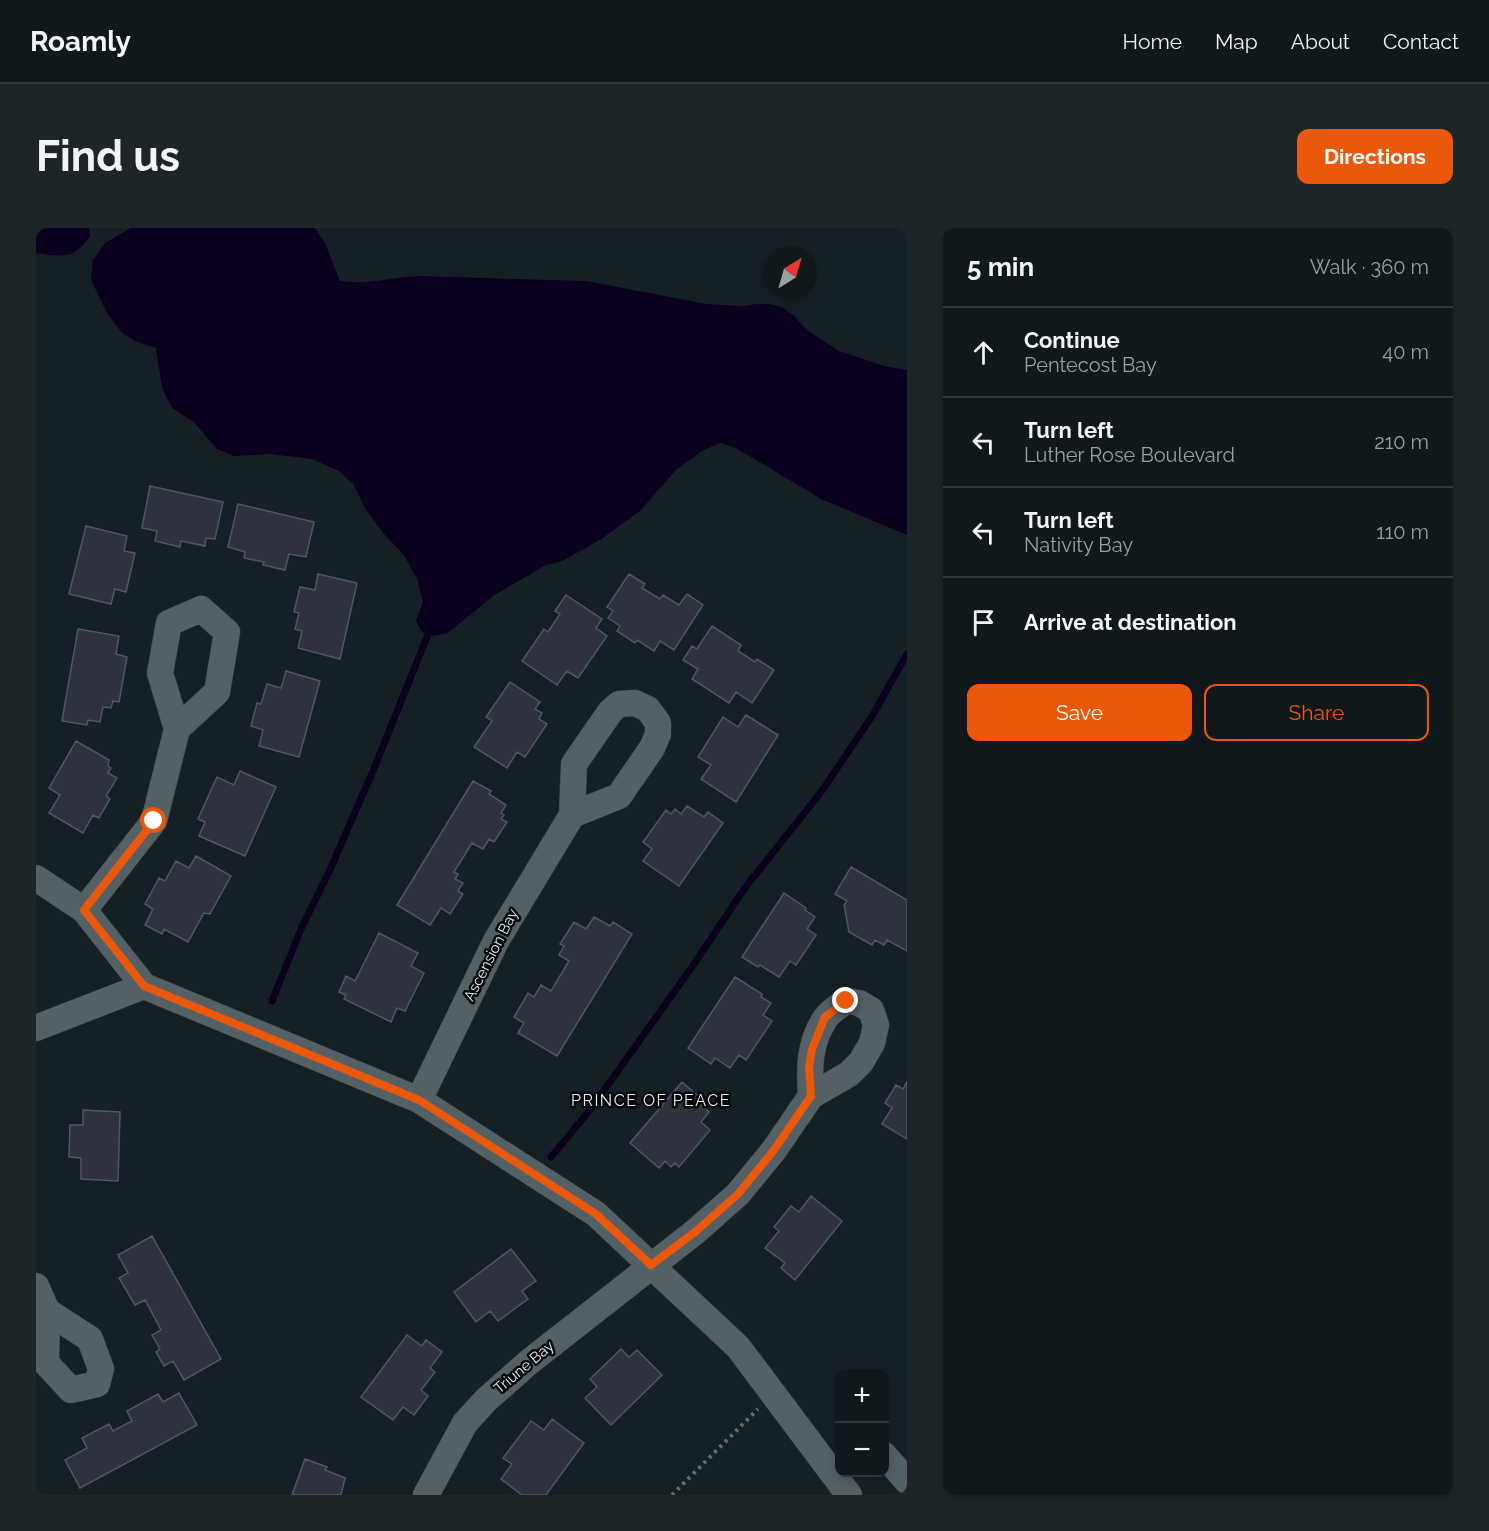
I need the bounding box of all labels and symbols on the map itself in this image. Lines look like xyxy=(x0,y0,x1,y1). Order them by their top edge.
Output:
north arrow xyxy=(763,246,817,300)
route start xyxy=(140,807,166,833)
street label: Ascension Bay xyxy=(460,906,522,1004)
route end xyxy=(832,987,858,1013)
district label: PRINCE OF PEACE xyxy=(571,1091,731,1110)
street label: Triune Bay xyxy=(490,1337,558,1397)

